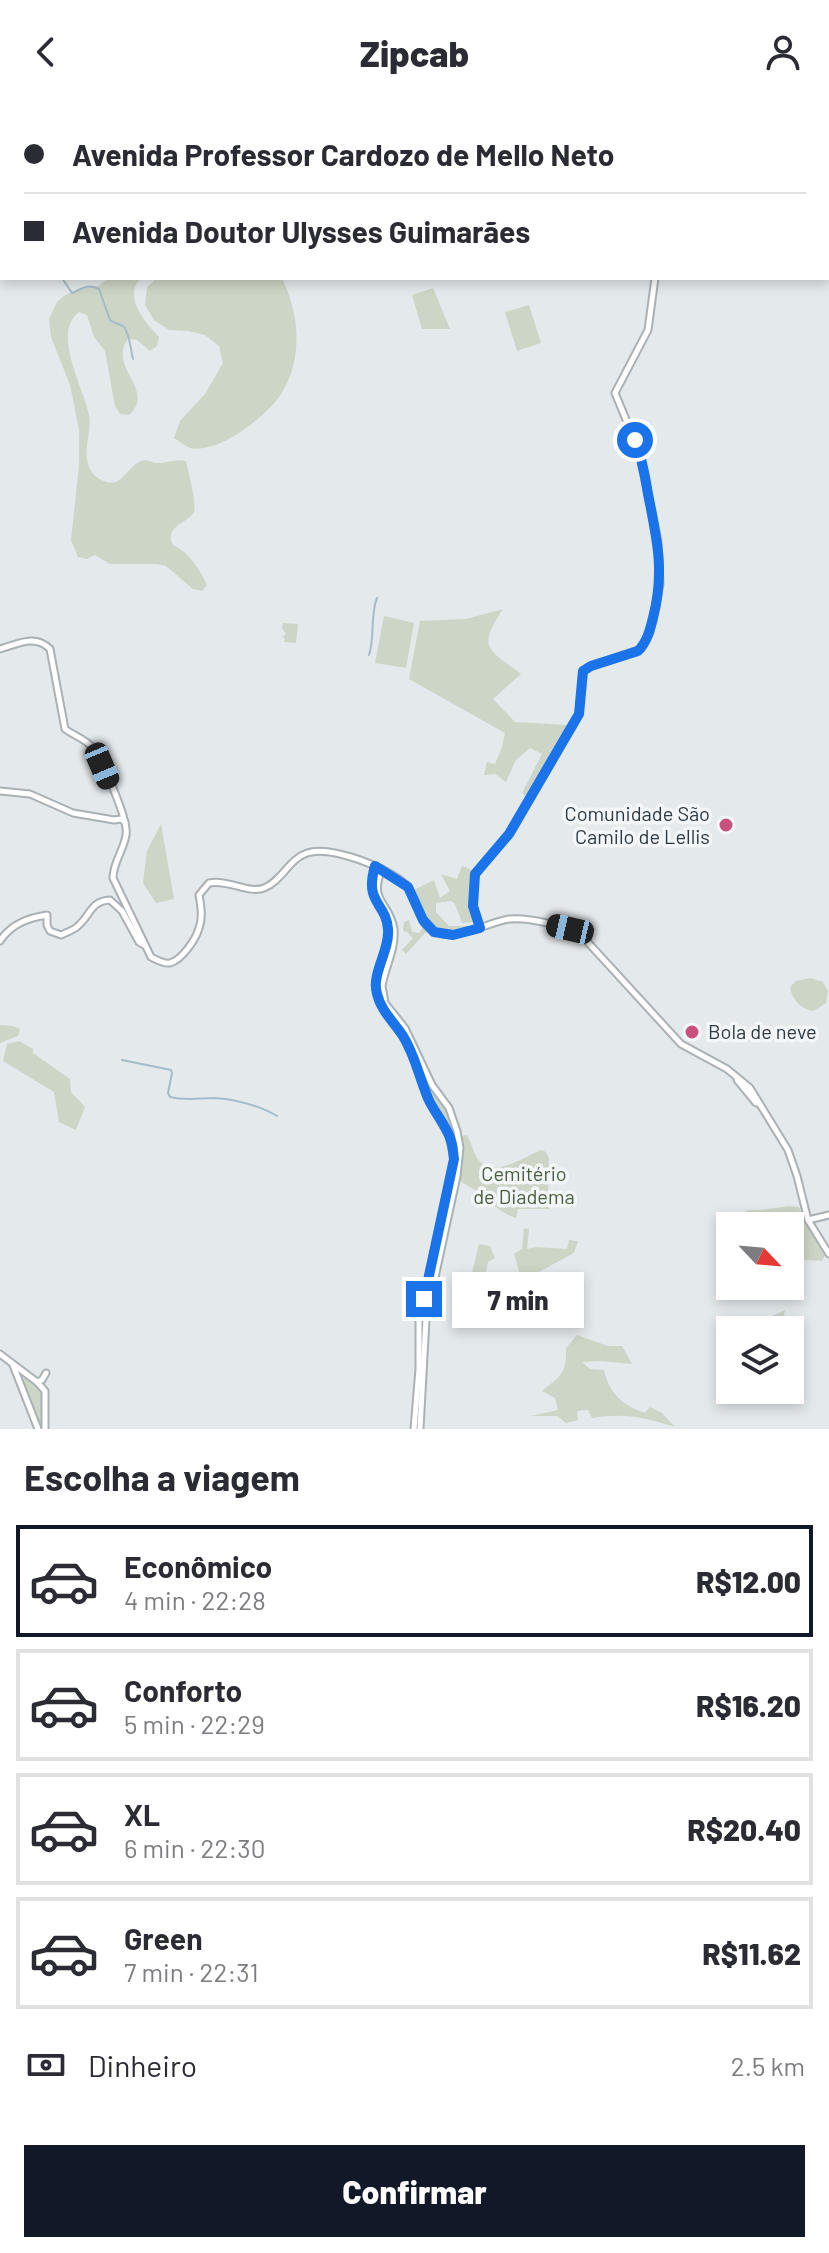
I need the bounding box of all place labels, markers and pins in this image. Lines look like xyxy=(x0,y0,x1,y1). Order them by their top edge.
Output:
place label: Comunidade São Camilo de Lellis xyxy=(565,801,710,848)
marker: Comunidade São Camilo de Lellis xyxy=(717,816,735,834)
place label: Bola de neve xyxy=(708,1019,817,1043)
marker: Bola de neve xyxy=(683,1023,701,1041)

